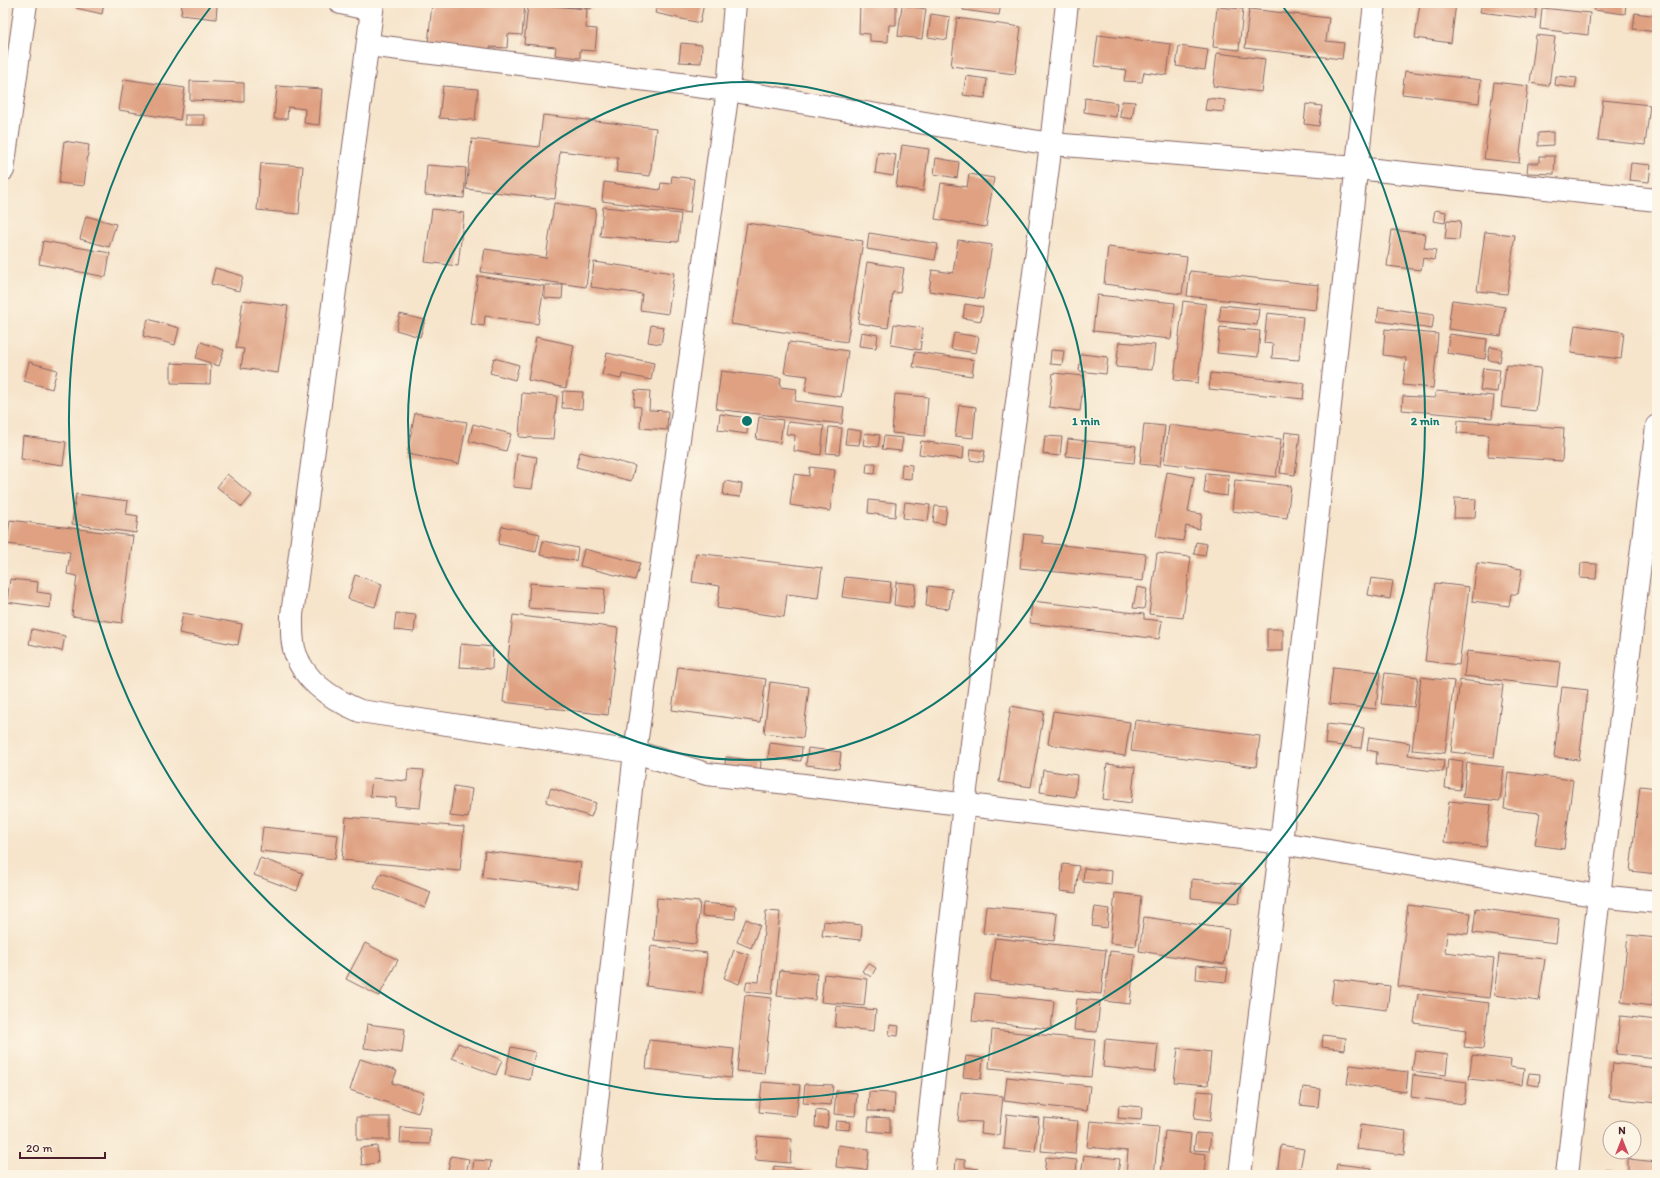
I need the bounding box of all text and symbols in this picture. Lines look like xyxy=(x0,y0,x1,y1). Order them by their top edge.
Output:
centre of rings xyxy=(740,414,754,428)
text: 1 min xyxy=(1072,414,1101,428)
text: 2 min xyxy=(1411,414,1440,428)
north arrow xyxy=(1602,1120,1642,1160)
text: N xyxy=(1618,1124,1626,1137)
scale bar xyxy=(20,1134,105,1160)
text: 20 m xyxy=(26,1141,53,1155)

